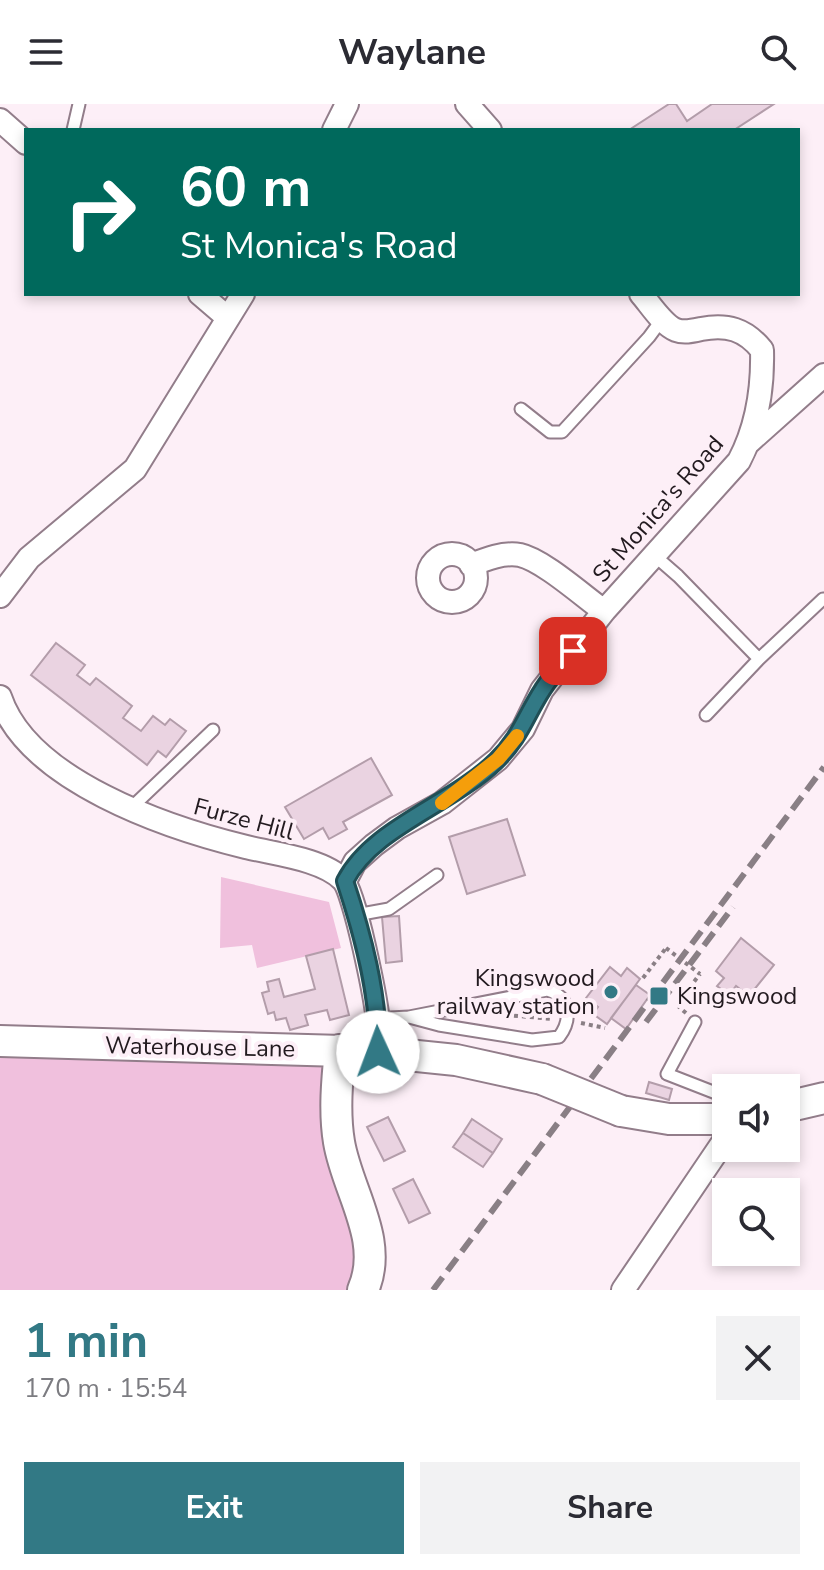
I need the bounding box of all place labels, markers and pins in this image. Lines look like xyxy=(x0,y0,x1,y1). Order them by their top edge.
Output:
pin xyxy=(539,617,607,685)
place label: Kingswood railway station xyxy=(437,962,595,1022)
place label: Kingswood xyxy=(677,980,797,1012)
marker: Kingswood railway station xyxy=(602,983,620,1001)
marker: Kingswood xyxy=(648,985,670,1007)

